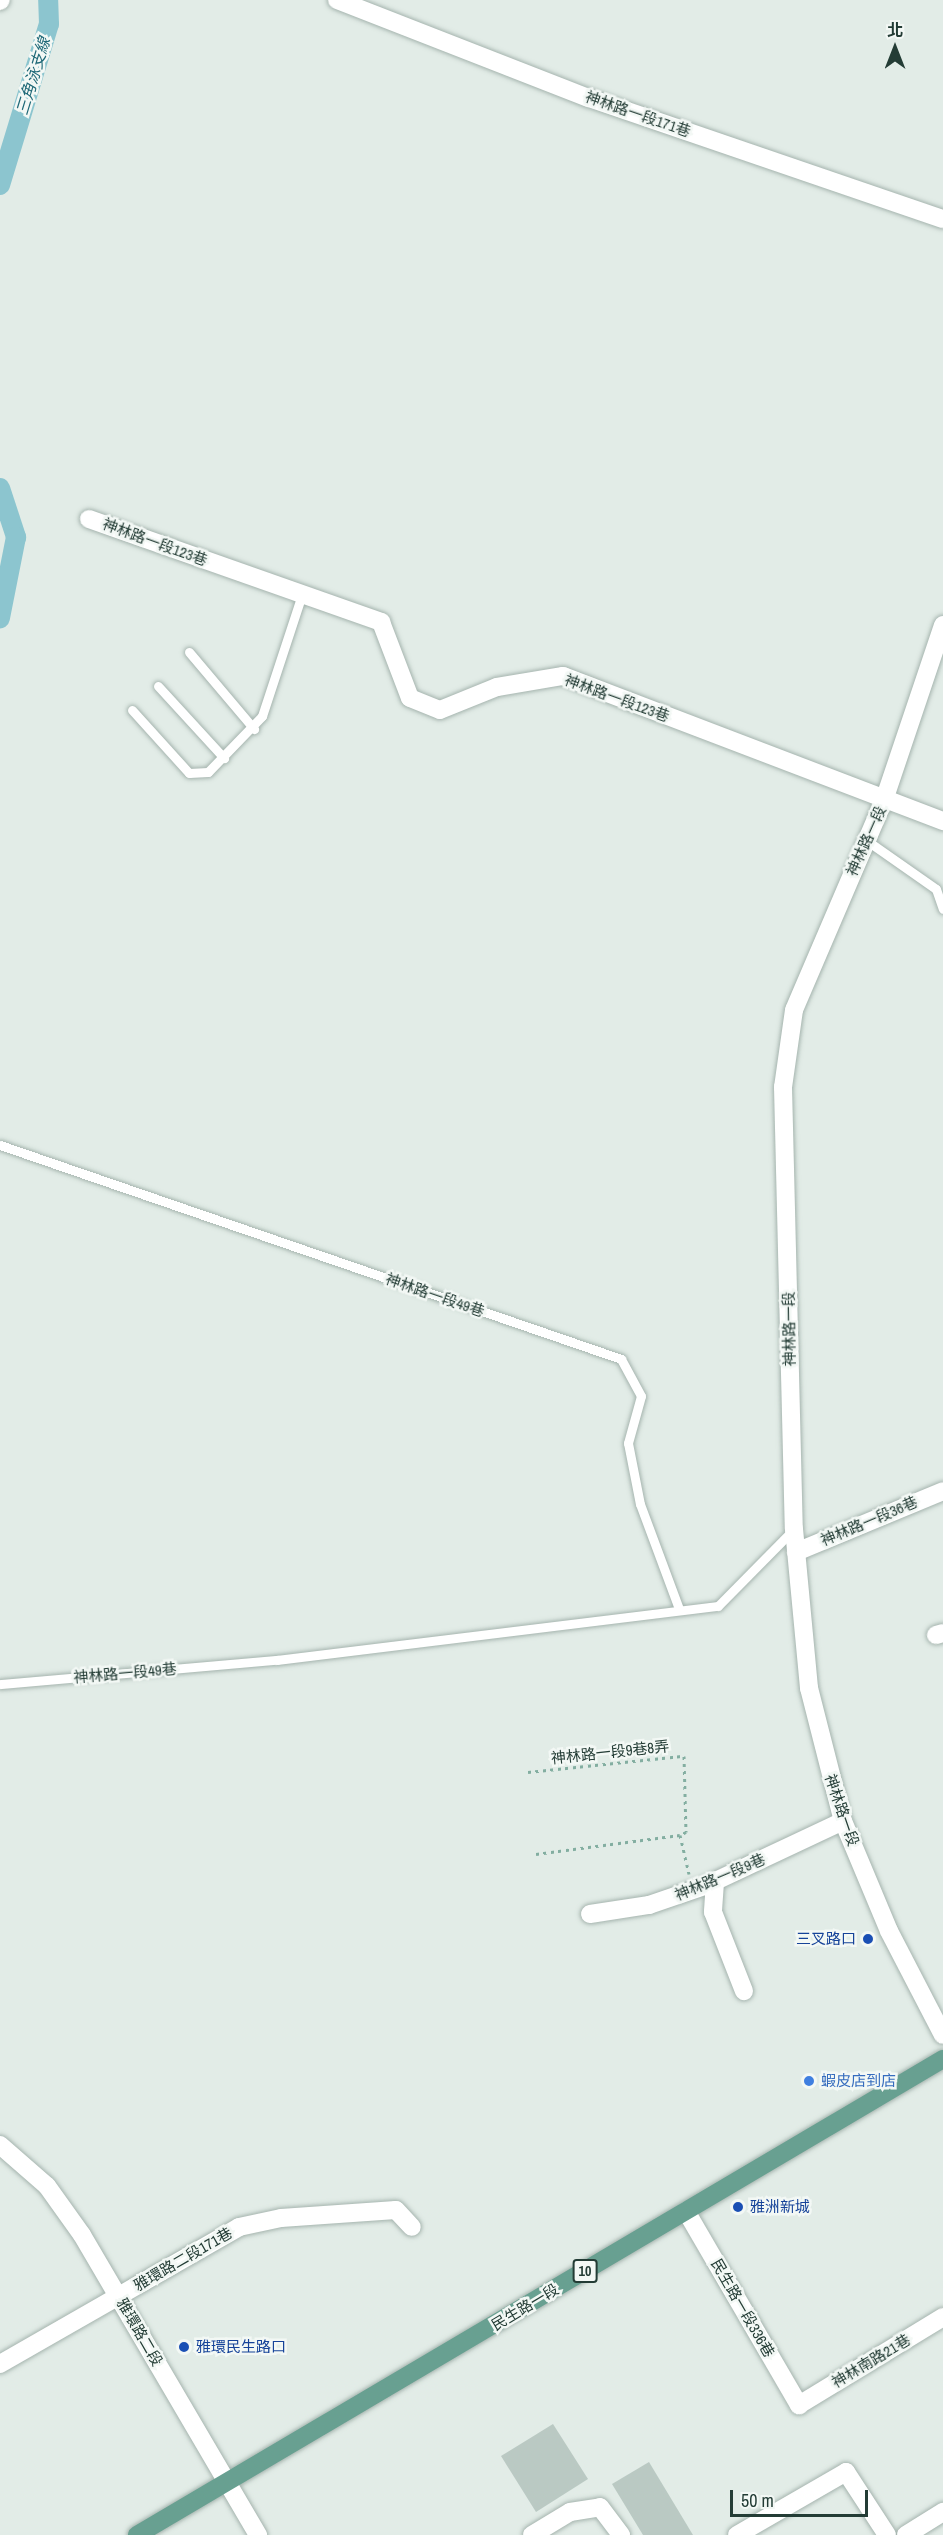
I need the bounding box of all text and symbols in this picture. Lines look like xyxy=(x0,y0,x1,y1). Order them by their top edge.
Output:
north arrow xyxy=(865,18,925,78)
text: 北 xyxy=(887,19,903,41)
water label: 三角泳支線 xyxy=(12,35,54,117)
street label: 神林路一段171巷 xyxy=(583,87,693,141)
street label: 神林路一段123巷 xyxy=(100,515,210,569)
street label: 神林路一段123巷 xyxy=(562,671,672,725)
street label: 神林路一段 xyxy=(843,803,889,879)
street label: 神林路一段49巷 xyxy=(383,1270,487,1320)
street label: 神林路一段 xyxy=(779,1291,799,1367)
street label: 神林路一段36巷 xyxy=(818,1492,920,1550)
street label: 神林路一段49巷 xyxy=(73,1660,177,1686)
street label: 神林路一段9巷8弄 xyxy=(550,1737,670,1767)
street label: 神林路一段 xyxy=(821,1772,863,1848)
street label: 神林路一段9巷 xyxy=(672,1850,768,1904)
place label: 三叉路口 xyxy=(796,1930,856,1948)
marker: 三叉路口 xyxy=(861,1932,875,1946)
place label: 蝦皮店到店 xyxy=(821,2072,896,2090)
marker: 蝦皮店到店 xyxy=(802,2074,816,2088)
place label: 雅洲新城 xyxy=(750,2198,810,2216)
marker: 雅洲新城 xyxy=(731,2200,745,2214)
street label: 雅環路二段171巷 xyxy=(131,2224,235,2294)
street label: 民生路一段336巷 xyxy=(708,2256,778,2360)
road number: 10 xyxy=(572,2260,598,2282)
street label: 民生路一段 xyxy=(488,2280,562,2334)
street label: 雅環路二段 xyxy=(113,2295,167,2369)
street label: 神林南路21巷 xyxy=(828,2330,914,2392)
place label: 雅環民生路口 xyxy=(196,2338,286,2356)
marker: 雅環民生路口 xyxy=(177,2340,191,2354)
scale bar xyxy=(733,2478,871,2516)
text: 50 m xyxy=(741,2488,774,2513)

